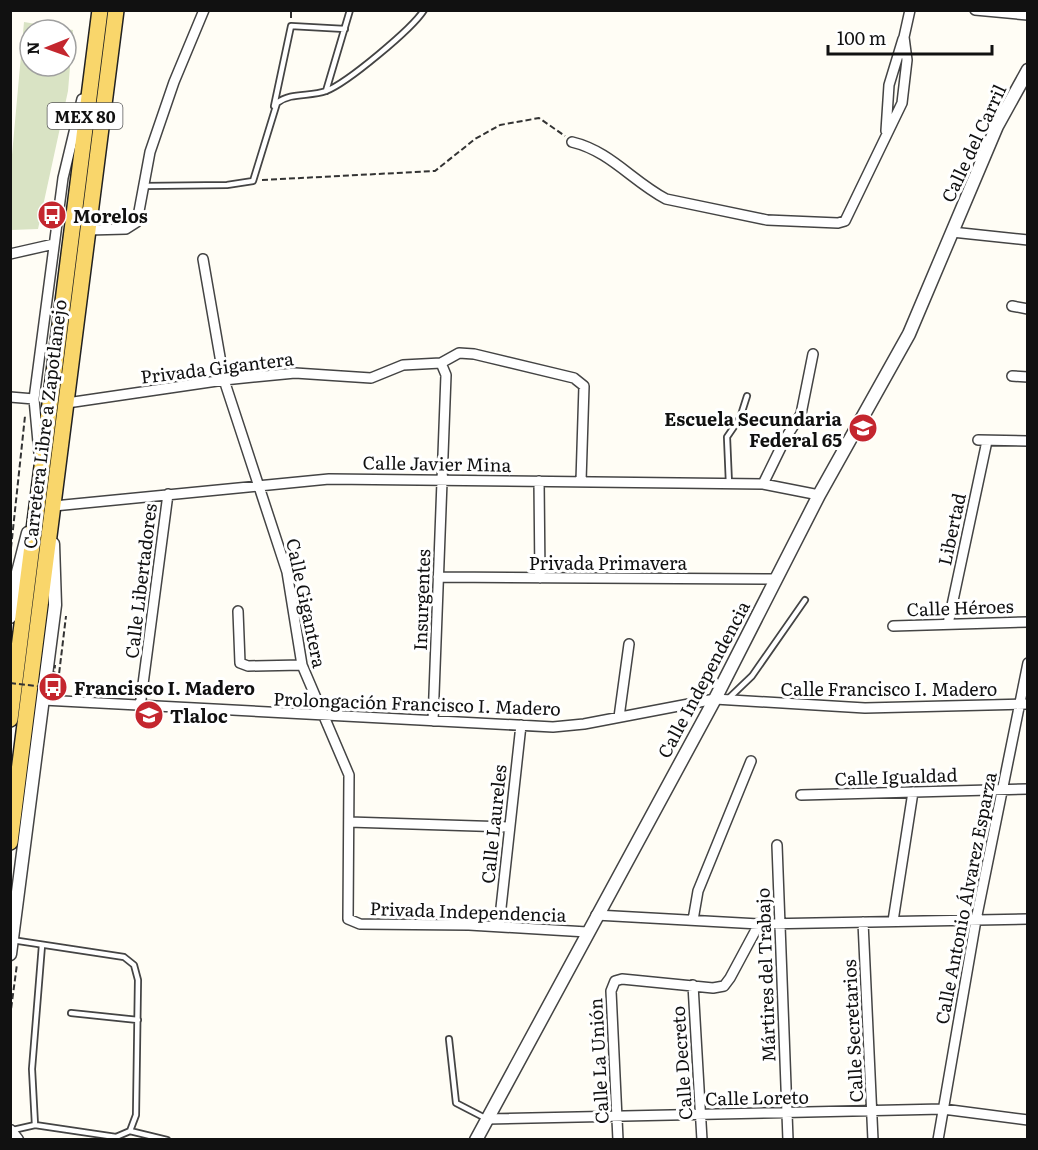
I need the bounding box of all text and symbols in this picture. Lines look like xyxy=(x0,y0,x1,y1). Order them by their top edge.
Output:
north arrow xyxy=(18,18,78,78)
scale bar xyxy=(828,18,992,56)
text: 100 m xyxy=(837,24,886,51)
text: N xyxy=(20,41,44,55)
street label: Calle del Carril xyxy=(934,80,1012,206)
road number: MEX 80 xyxy=(48,103,122,129)
bus stop icon: Morelos xyxy=(36,199,68,231)
place label: Morelos xyxy=(73,202,148,229)
street label: Carretera Libre a Zapotlanejo xyxy=(15,298,73,550)
street label: Privada Gigantera xyxy=(139,344,295,390)
place label: Escuela Secundaria Federal 65 xyxy=(664,405,843,453)
school or university icon: Escuela Secundaria Federal 65 xyxy=(847,412,879,444)
street label: Calle Javier Mina xyxy=(362,448,512,478)
street label: Libertad xyxy=(930,490,972,568)
street label: Calle Libertadores xyxy=(117,502,163,660)
street label: Calle Gigantera xyxy=(280,536,334,671)
street label: Insurgentes xyxy=(406,549,436,651)
street label: Privada Primavera xyxy=(529,549,688,576)
street label: Calle Héroes xyxy=(906,592,1014,622)
street label: Calle Independencia xyxy=(650,595,756,762)
bus stop icon: Francisco I. Madero xyxy=(37,671,69,703)
place label: Francisco I. Madero xyxy=(74,674,255,701)
street label: Calle Francisco I. Madero xyxy=(781,675,997,702)
street label: Prolongación Francisco I. Madero xyxy=(273,684,561,722)
school or university icon: Tlaloc xyxy=(133,699,165,731)
place label: Tlaloc xyxy=(170,702,228,729)
street label: Calle Igualdad xyxy=(834,760,958,792)
street label: Calle Laureles xyxy=(473,763,513,885)
street label: Calle Antonio Álvarez Esparza xyxy=(927,769,1003,1026)
street label: Mártires del Trabajo xyxy=(748,887,782,1063)
street label: Privada Independencia xyxy=(369,894,567,928)
street label: Calle Secretarios xyxy=(835,959,869,1103)
street label: Calle La Unión xyxy=(581,997,615,1125)
street label: Calle Decreto xyxy=(664,1005,698,1121)
street label: Calle Loreto xyxy=(705,1083,809,1111)

